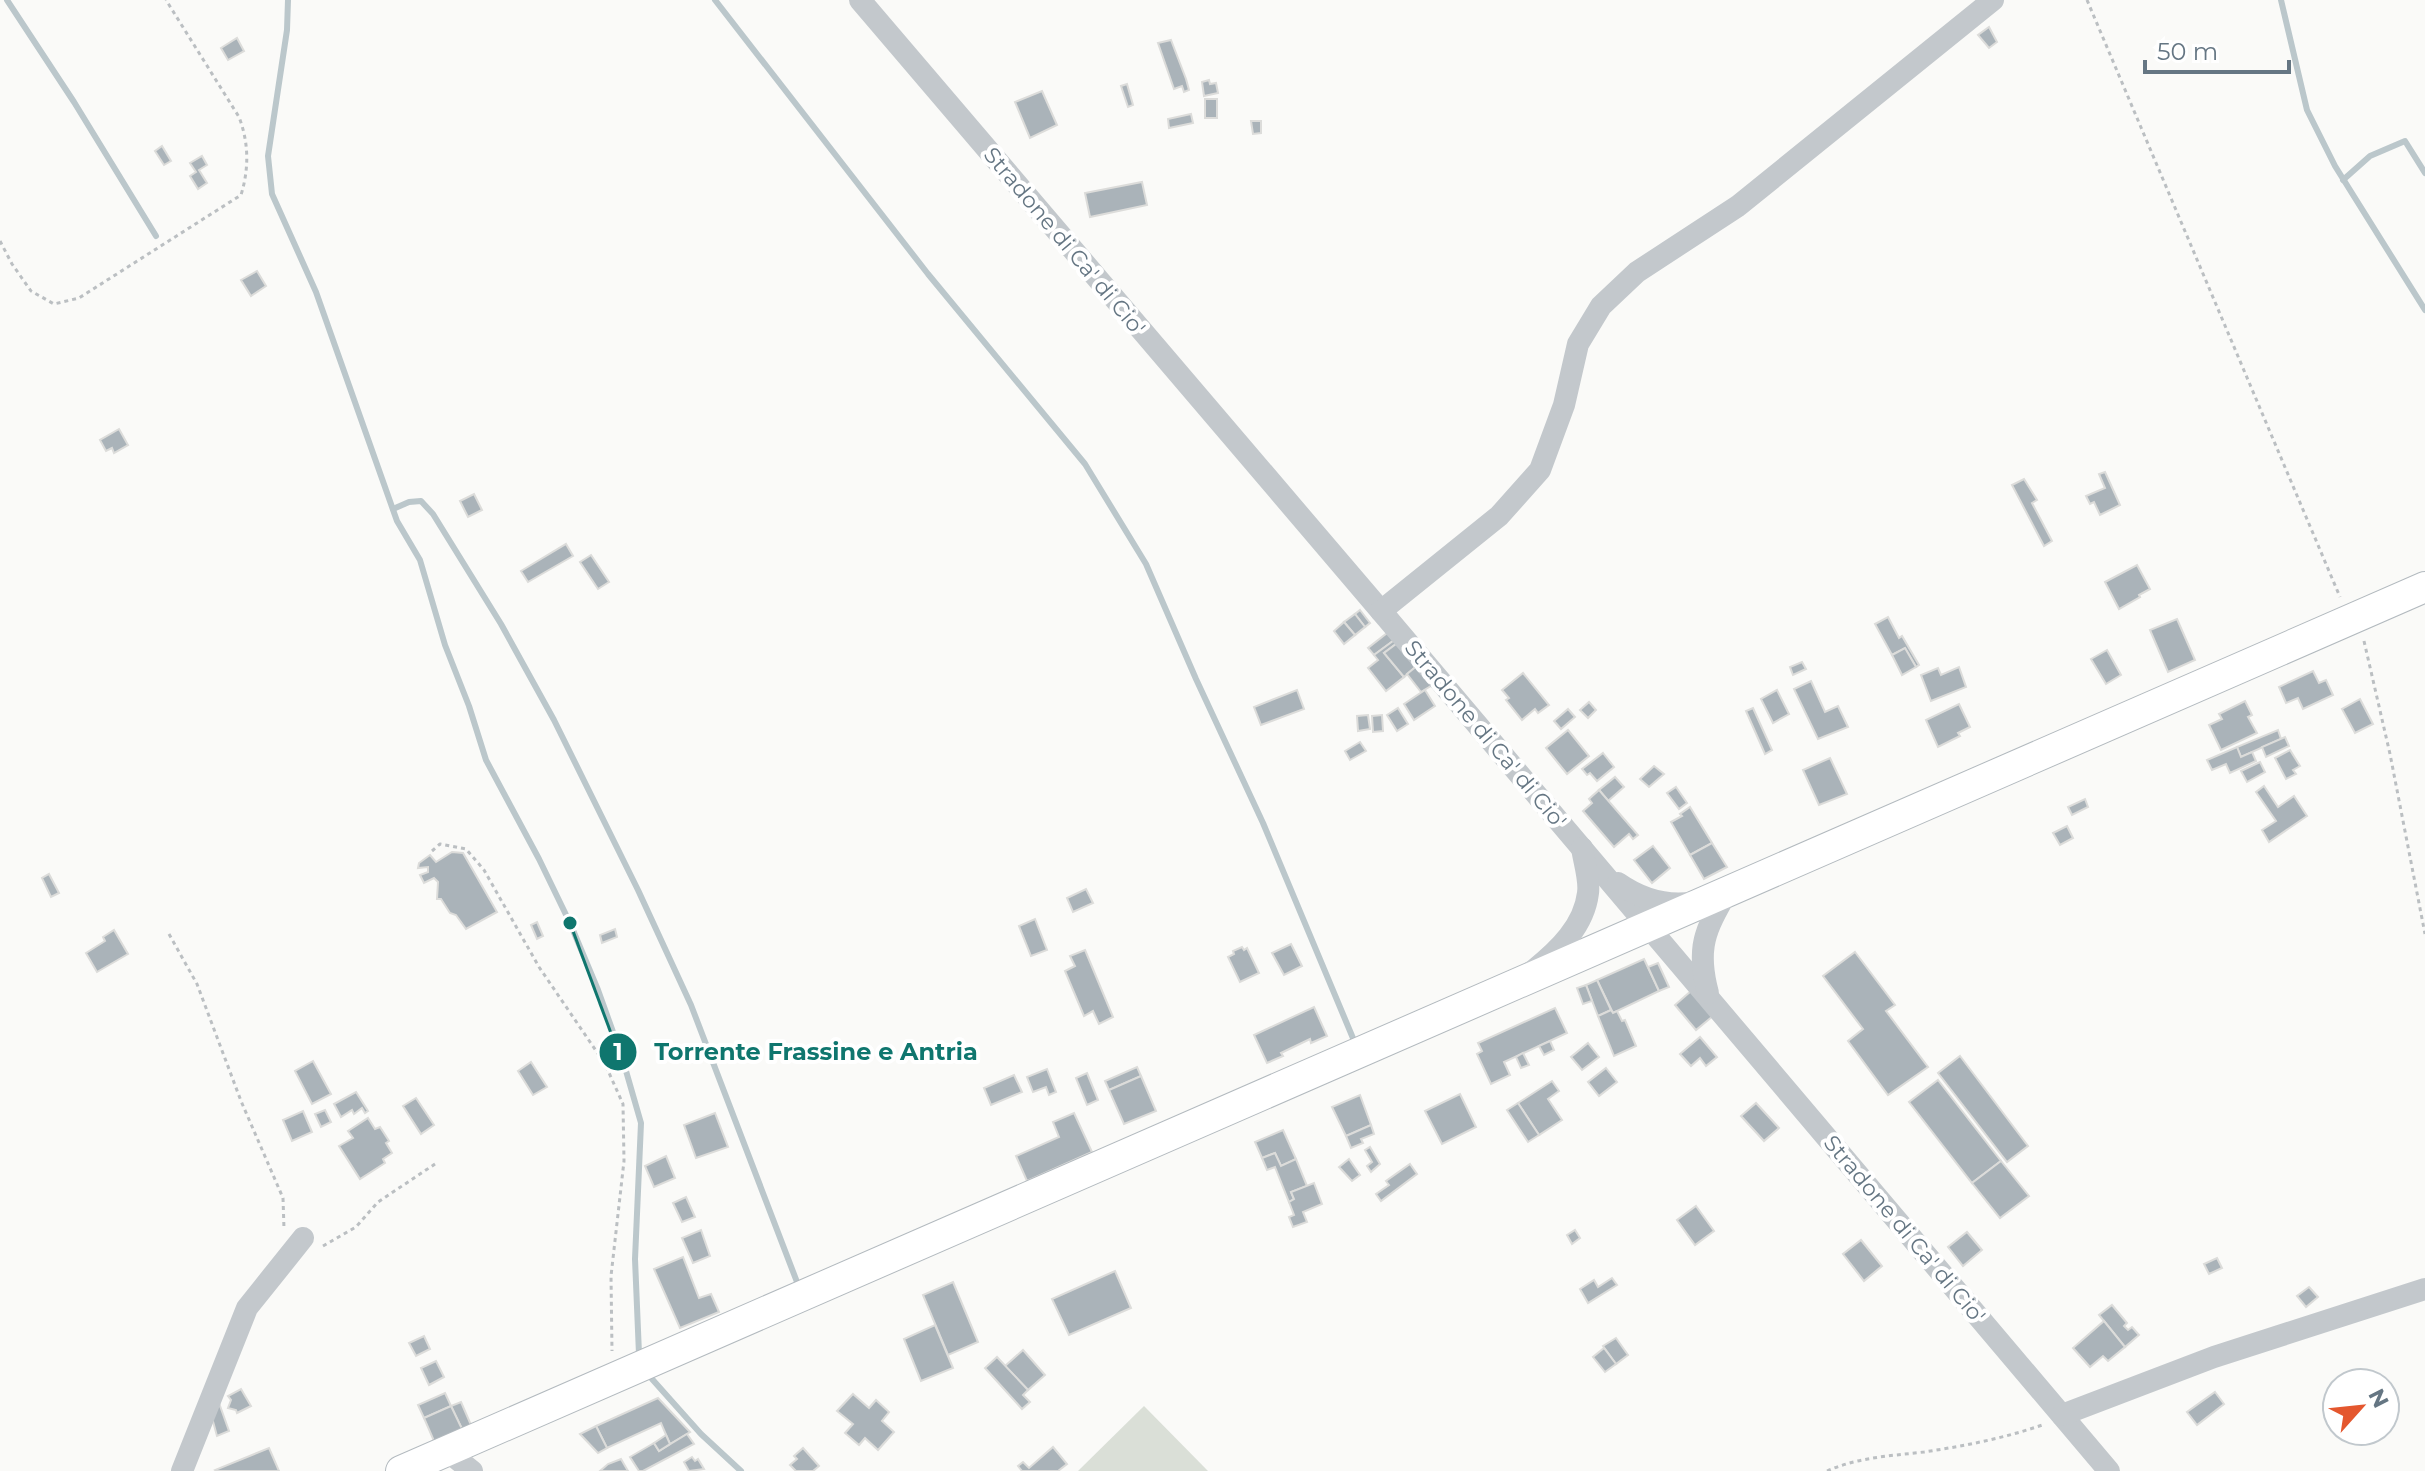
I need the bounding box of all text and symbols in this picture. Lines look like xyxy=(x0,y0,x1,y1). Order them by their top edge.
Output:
scale bar xyxy=(2145,24,2289,74)
text: 50 m xyxy=(2157,37,2218,66)
street label: Stradone di Ca' di Cio' xyxy=(978,142,1151,341)
street label: Stradone di Ca' di Cio' xyxy=(1399,635,1572,834)
callout: Torrente Frassine e Antria xyxy=(598,1028,994,1076)
text: 1 xyxy=(613,1037,623,1066)
text: Torrente Frassine e Antria xyxy=(654,1037,978,1066)
street label: Stradone di Ca' di Cio' xyxy=(1818,1130,1991,1329)
north arrow xyxy=(2321,1367,2401,1447)
text: N xyxy=(2362,1384,2394,1412)

